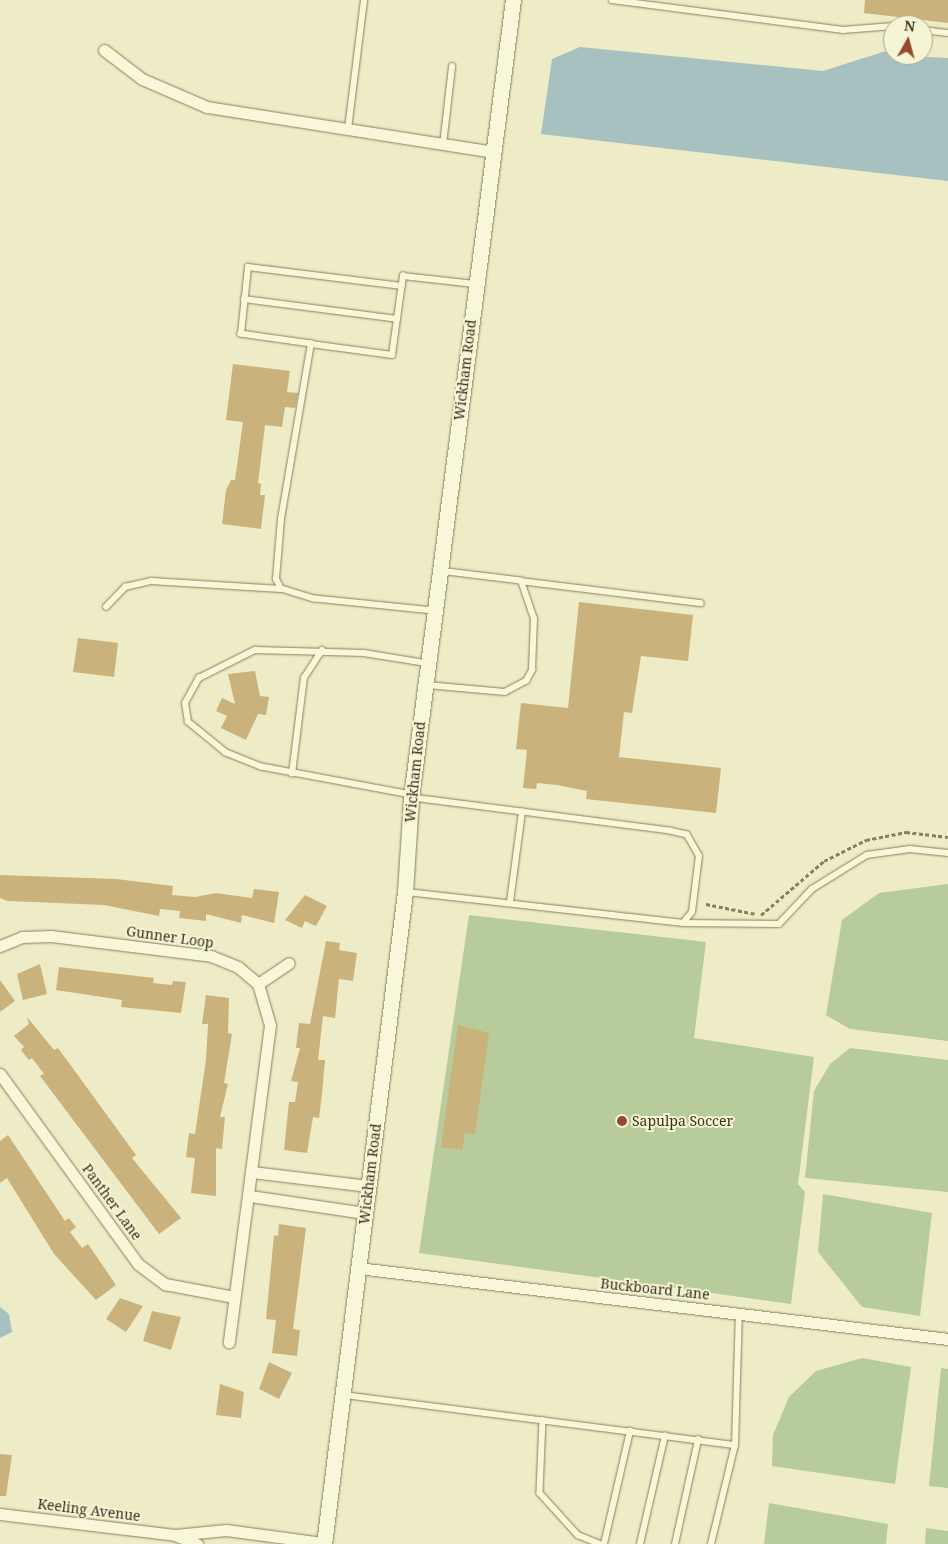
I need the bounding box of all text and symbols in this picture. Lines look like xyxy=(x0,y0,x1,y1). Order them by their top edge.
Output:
north arrow xyxy=(883,15,933,65)
text: N xyxy=(903,16,916,36)
street label: Wickham Road xyxy=(450,319,480,421)
street label: Wickham Road xyxy=(401,721,429,823)
street label: Gunner Loop xyxy=(125,923,215,951)
place label: Sapulpa Soccer xyxy=(632,1113,733,1129)
marker: Sapulpa Soccer xyxy=(616,1115,628,1127)
street label: Wickham Road xyxy=(355,1123,385,1225)
street label: Panther Lane xyxy=(79,1161,145,1243)
street label: Buckboard Lane xyxy=(600,1275,710,1303)
street label: Keeling Avenue xyxy=(37,1495,141,1525)

